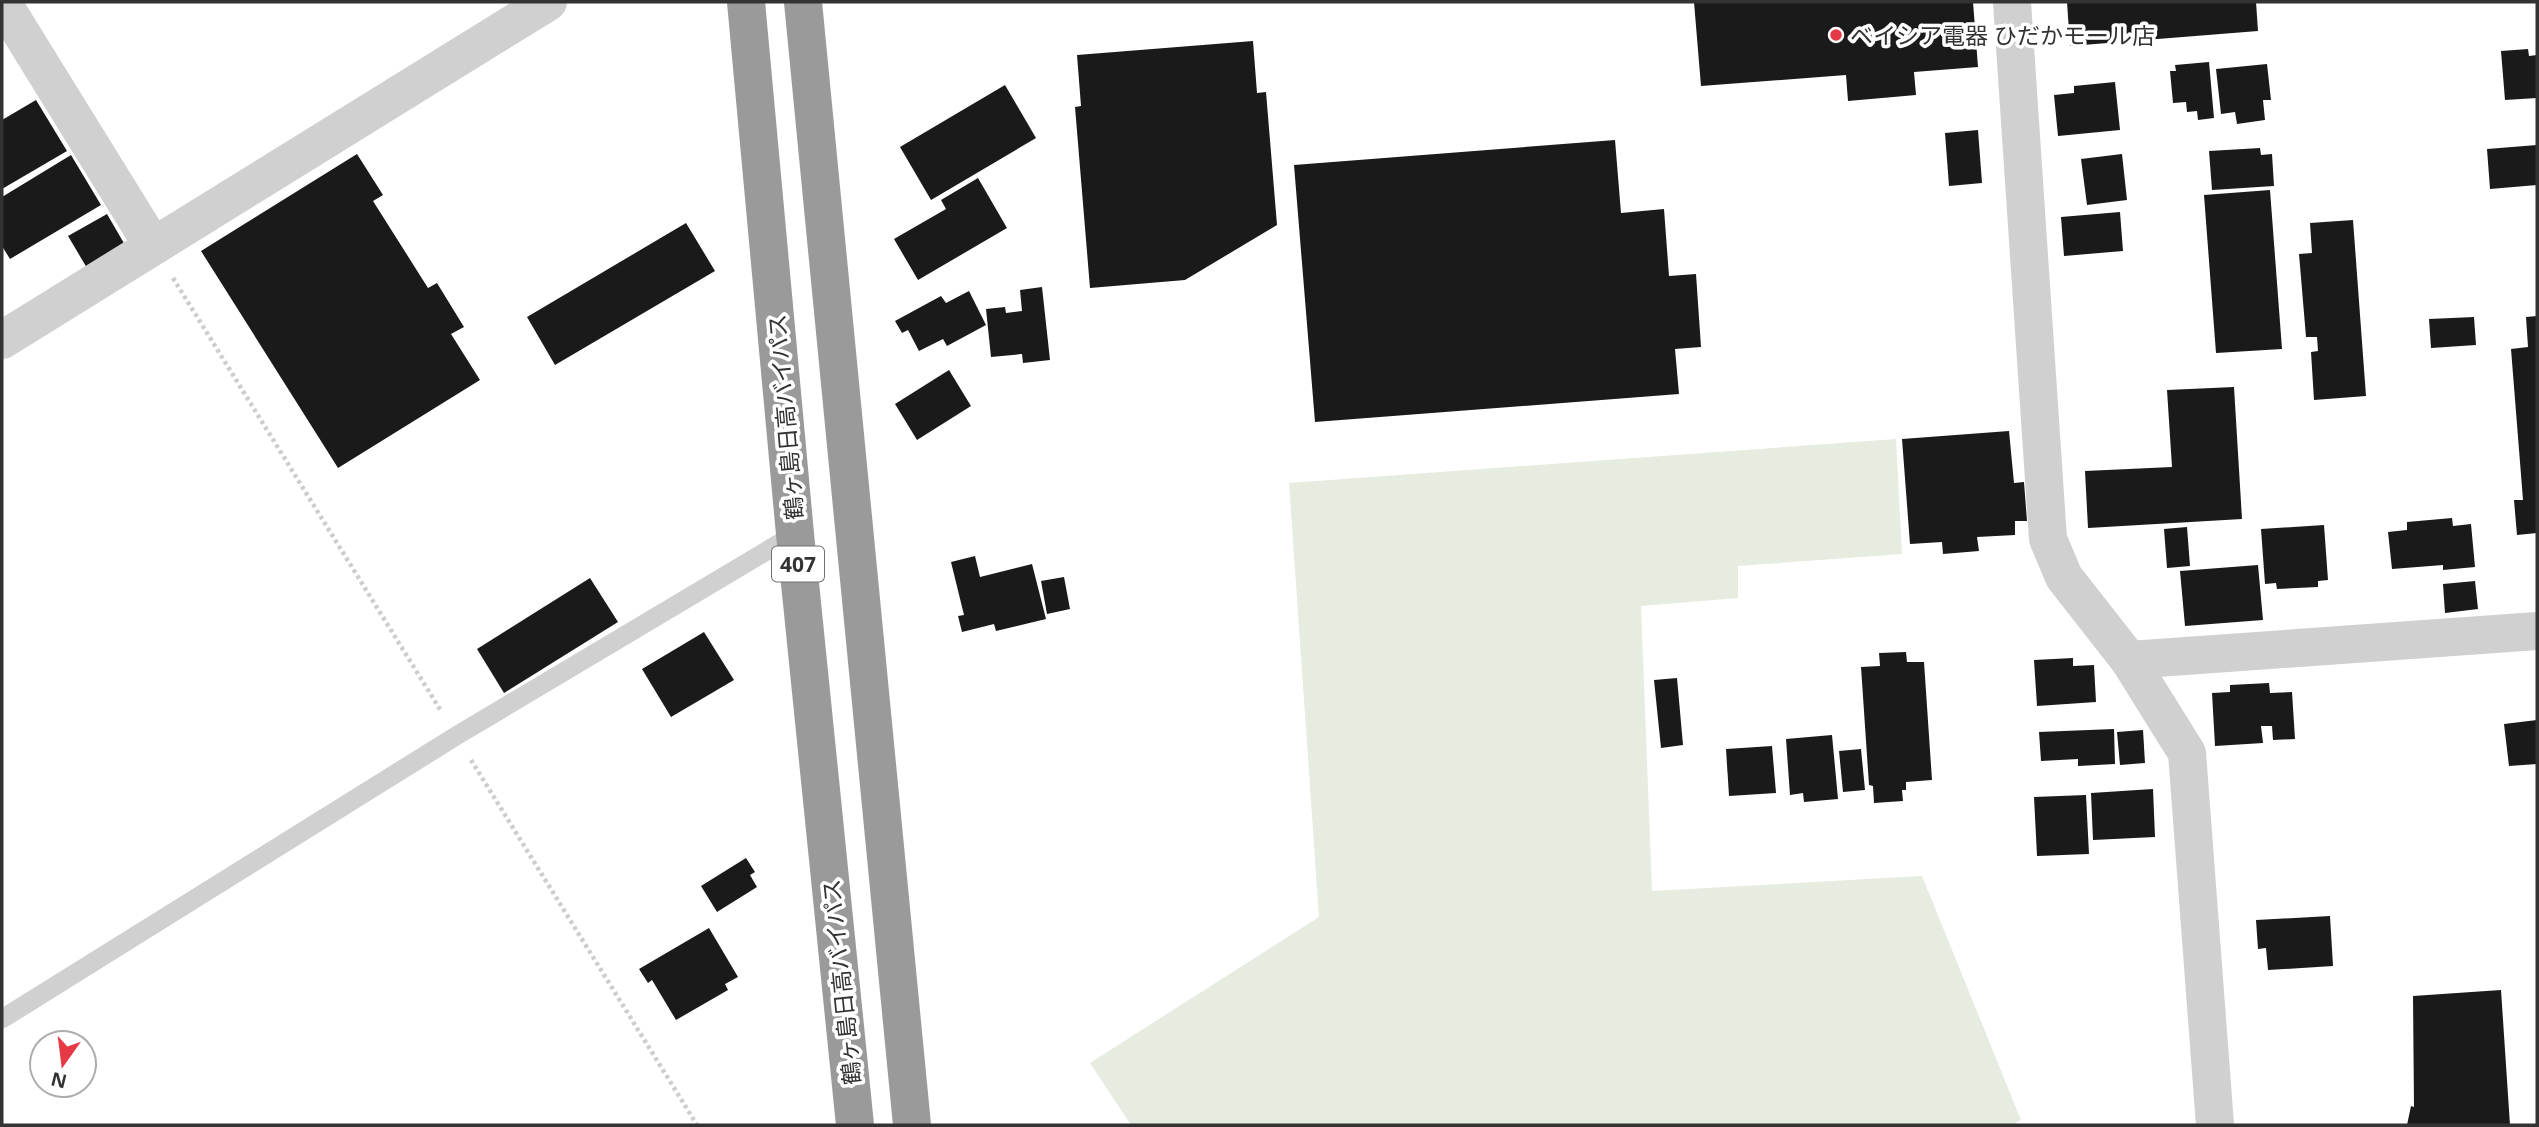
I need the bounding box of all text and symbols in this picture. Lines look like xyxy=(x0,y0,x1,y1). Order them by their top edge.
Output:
place label: ベイシア電器 ひだかモール店 xyxy=(1850,19,2155,51)
marker: ベイシア電器 ひだかモール店 xyxy=(1828,27,1844,43)
street label: 鶴ヶ島日高バイパス xyxy=(760,313,810,521)
road number: 407 xyxy=(772,546,824,582)
street label: 鶴ヶ島日高バイパス xyxy=(814,878,868,1086)
north arrow xyxy=(28,1029,98,1099)
text: N xyxy=(48,1066,70,1095)

